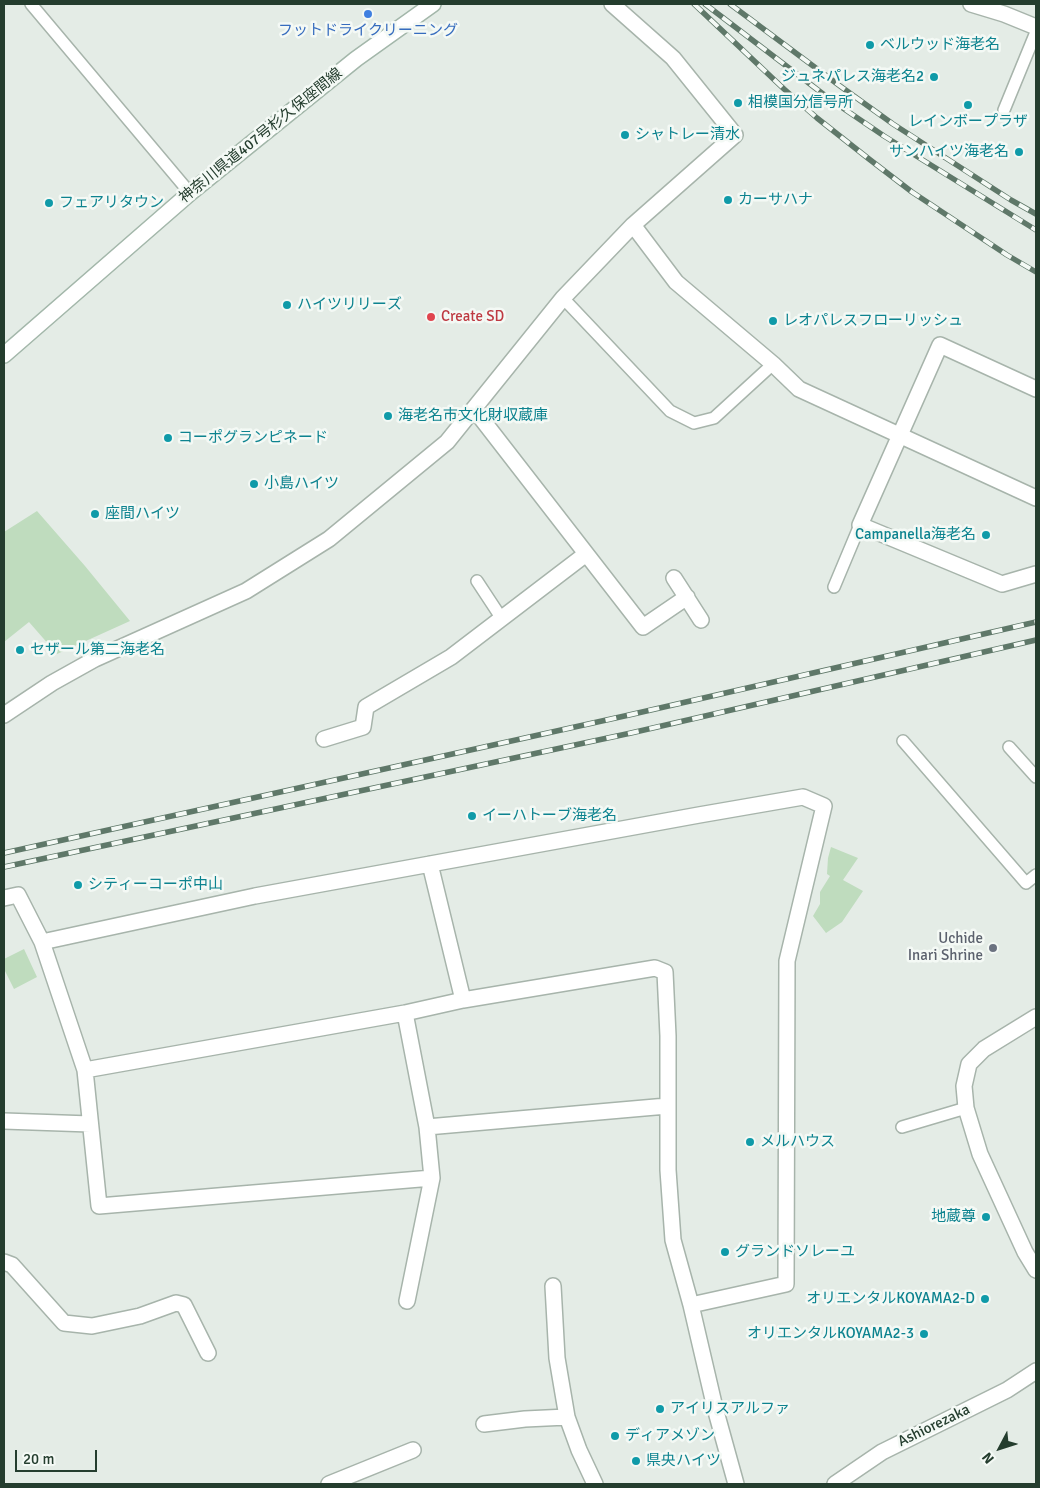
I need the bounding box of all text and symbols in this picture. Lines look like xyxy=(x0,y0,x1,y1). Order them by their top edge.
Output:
marker: フットドライクリーニング xyxy=(362,8,374,20)
place label: フットドライクリーニング xyxy=(278,22,458,40)
place label: ベルウッド海老名 xyxy=(880,36,1000,54)
marker: ベルウッド海老名 xyxy=(864,39,876,51)
street label: 神奈川県道407号杉久保座間線 xyxy=(176,65,346,207)
place label: ジュネパレス海老名2 xyxy=(781,68,924,86)
marker: ジュネパレス海老名2 xyxy=(928,71,940,83)
place label: 相模国分信号所 xyxy=(748,94,853,112)
marker: 相模国分信号所 xyxy=(732,97,744,109)
marker: レインボープラザ xyxy=(962,99,974,111)
place label: レインボープラザ xyxy=(908,113,1028,131)
place label: シャトレー清水 xyxy=(635,126,740,144)
marker: シャトレー清水 xyxy=(619,129,631,141)
place label: サンハイツ海老名 xyxy=(889,143,1009,161)
marker: サンハイツ海老名 xyxy=(1013,146,1025,158)
place label: カーサハナ xyxy=(738,191,813,209)
place label: フェアリタウン xyxy=(59,194,164,212)
marker: カーサハナ xyxy=(722,194,734,206)
marker: フェアリタウン xyxy=(43,197,55,209)
place label: ハイツリリーズ xyxy=(297,296,402,314)
marker: ハイツリリーズ xyxy=(281,299,293,311)
place label: Create SD xyxy=(441,308,504,326)
marker: Create SD xyxy=(425,311,437,323)
place label: レオパレスフローリッシュ xyxy=(783,312,963,330)
marker: レオパレスフローリッシュ xyxy=(767,315,779,327)
place label: 海老名市文化財収蔵庫 xyxy=(398,407,548,425)
marker: 海老名市文化財収蔵庫 xyxy=(382,410,394,422)
place label: コーポグランピネード xyxy=(178,429,328,447)
marker: コーポグランピネード xyxy=(162,432,174,444)
place label: 小島ハイツ xyxy=(264,475,339,493)
marker: 小島ハイツ xyxy=(248,478,260,490)
place label: 座間ハイツ xyxy=(105,505,180,523)
marker: 座間ハイツ xyxy=(89,508,101,520)
place label: Campanella海老名 xyxy=(855,526,976,544)
marker: Campanella海老名 xyxy=(980,529,992,541)
place label: セザール第二海老名 xyxy=(30,641,165,659)
marker: セザール第二海老名 xyxy=(14,644,26,656)
place label: イーハトーブ海老名 xyxy=(482,807,617,825)
marker: イーハトーブ海老名 xyxy=(466,810,478,822)
place label: シティーコーポ中山 xyxy=(88,876,223,894)
marker: シティーコーポ中山 xyxy=(72,879,84,891)
place label: Uchide Inari Shrine xyxy=(908,930,983,965)
marker: Uchide Inari Shrine xyxy=(987,942,999,954)
place label: メルハウス xyxy=(760,1133,835,1151)
marker: メルハウス xyxy=(744,1136,756,1148)
place label: 地蔵尊 xyxy=(931,1208,976,1226)
marker: 地蔵尊 xyxy=(980,1211,992,1223)
place label: グランドソレーユ xyxy=(735,1243,855,1261)
marker: グランドソレーユ xyxy=(719,1246,731,1258)
place label: オリエンタルKOYAMA2-D xyxy=(806,1290,975,1308)
marker: オリエンタルKOYAMA2-D xyxy=(979,1293,991,1305)
place label: オリエンタルKOYAMA2-3 xyxy=(747,1325,914,1343)
marker: オリエンタルKOYAMA2-3 xyxy=(918,1328,930,1340)
place label: アイリスアルファ xyxy=(670,1400,790,1418)
street label: Ashiorezaka xyxy=(895,1401,973,1451)
marker: アイリスアルファ xyxy=(654,1403,666,1415)
north arrow xyxy=(975,1423,1025,1473)
place label: ディアメゾン xyxy=(625,1427,715,1445)
marker: ディアメゾン xyxy=(609,1430,621,1442)
scale bar xyxy=(18,1440,100,1472)
text: N xyxy=(978,1449,998,1467)
text: 20 m xyxy=(23,1450,54,1468)
place label: 県央ハイツ xyxy=(646,1452,721,1470)
marker: 県央ハイツ xyxy=(630,1455,642,1467)

